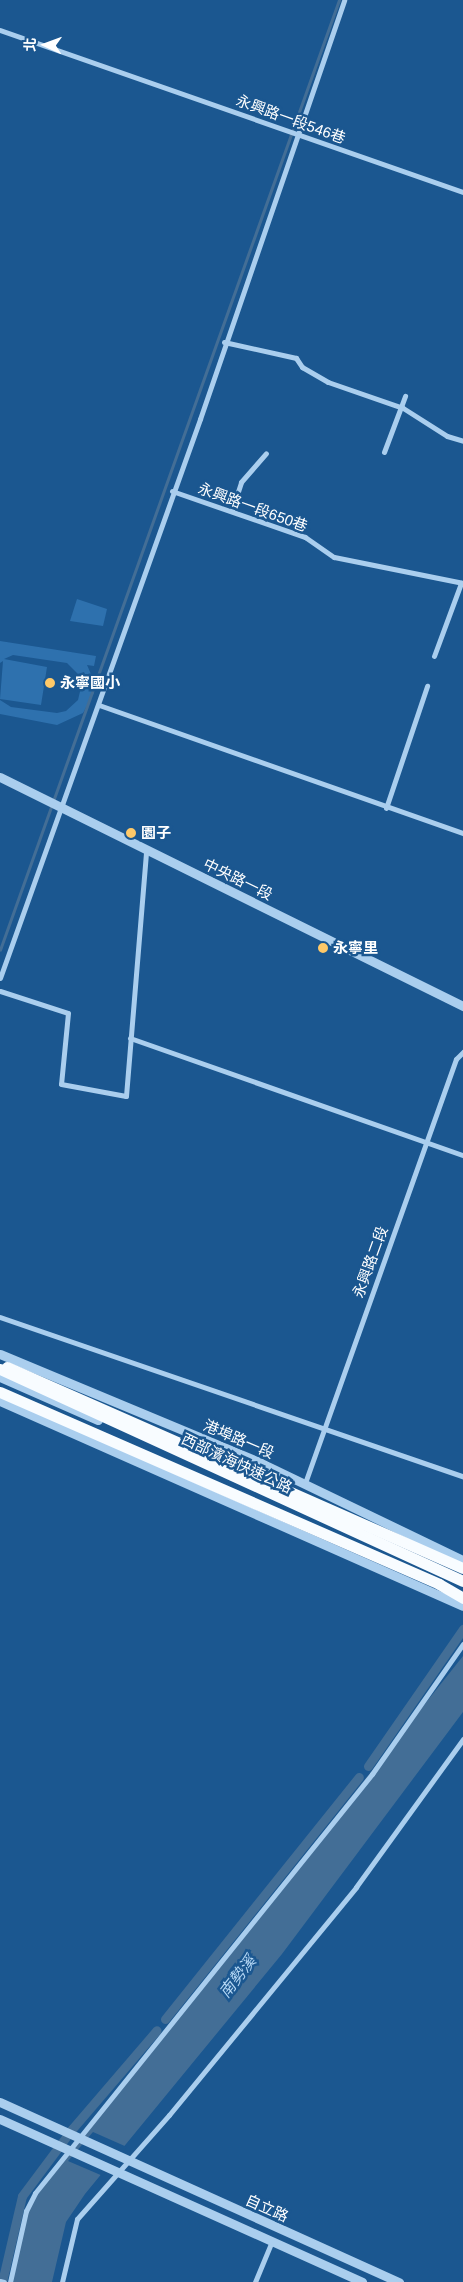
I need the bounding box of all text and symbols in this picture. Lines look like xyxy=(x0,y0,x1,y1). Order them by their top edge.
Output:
north arrow xyxy=(20,20,70,70)
text: 北 xyxy=(22,37,38,52)
street label: 永興路一段546巷 xyxy=(234,91,348,147)
street label: 永興路一段650巷 xyxy=(196,479,310,535)
place label: 永寧國小 xyxy=(60,674,120,692)
marker: 永寧國小 xyxy=(44,677,56,689)
place label: 園子 xyxy=(141,824,171,842)
marker: 園子 xyxy=(125,827,137,839)
street label: 中央路一段 xyxy=(200,854,276,904)
place label: 永寧里 xyxy=(333,939,378,957)
marker: 永寧里 xyxy=(317,942,329,954)
street label: 永興路二段 xyxy=(349,1224,391,1300)
street label: 港埠路一段 xyxy=(201,1416,277,1462)
street label: 西部濱海快速公路 xyxy=(179,1429,295,1497)
water label: 南勢溪 xyxy=(216,1952,260,2002)
street label: 自立路 xyxy=(243,2191,291,2225)

